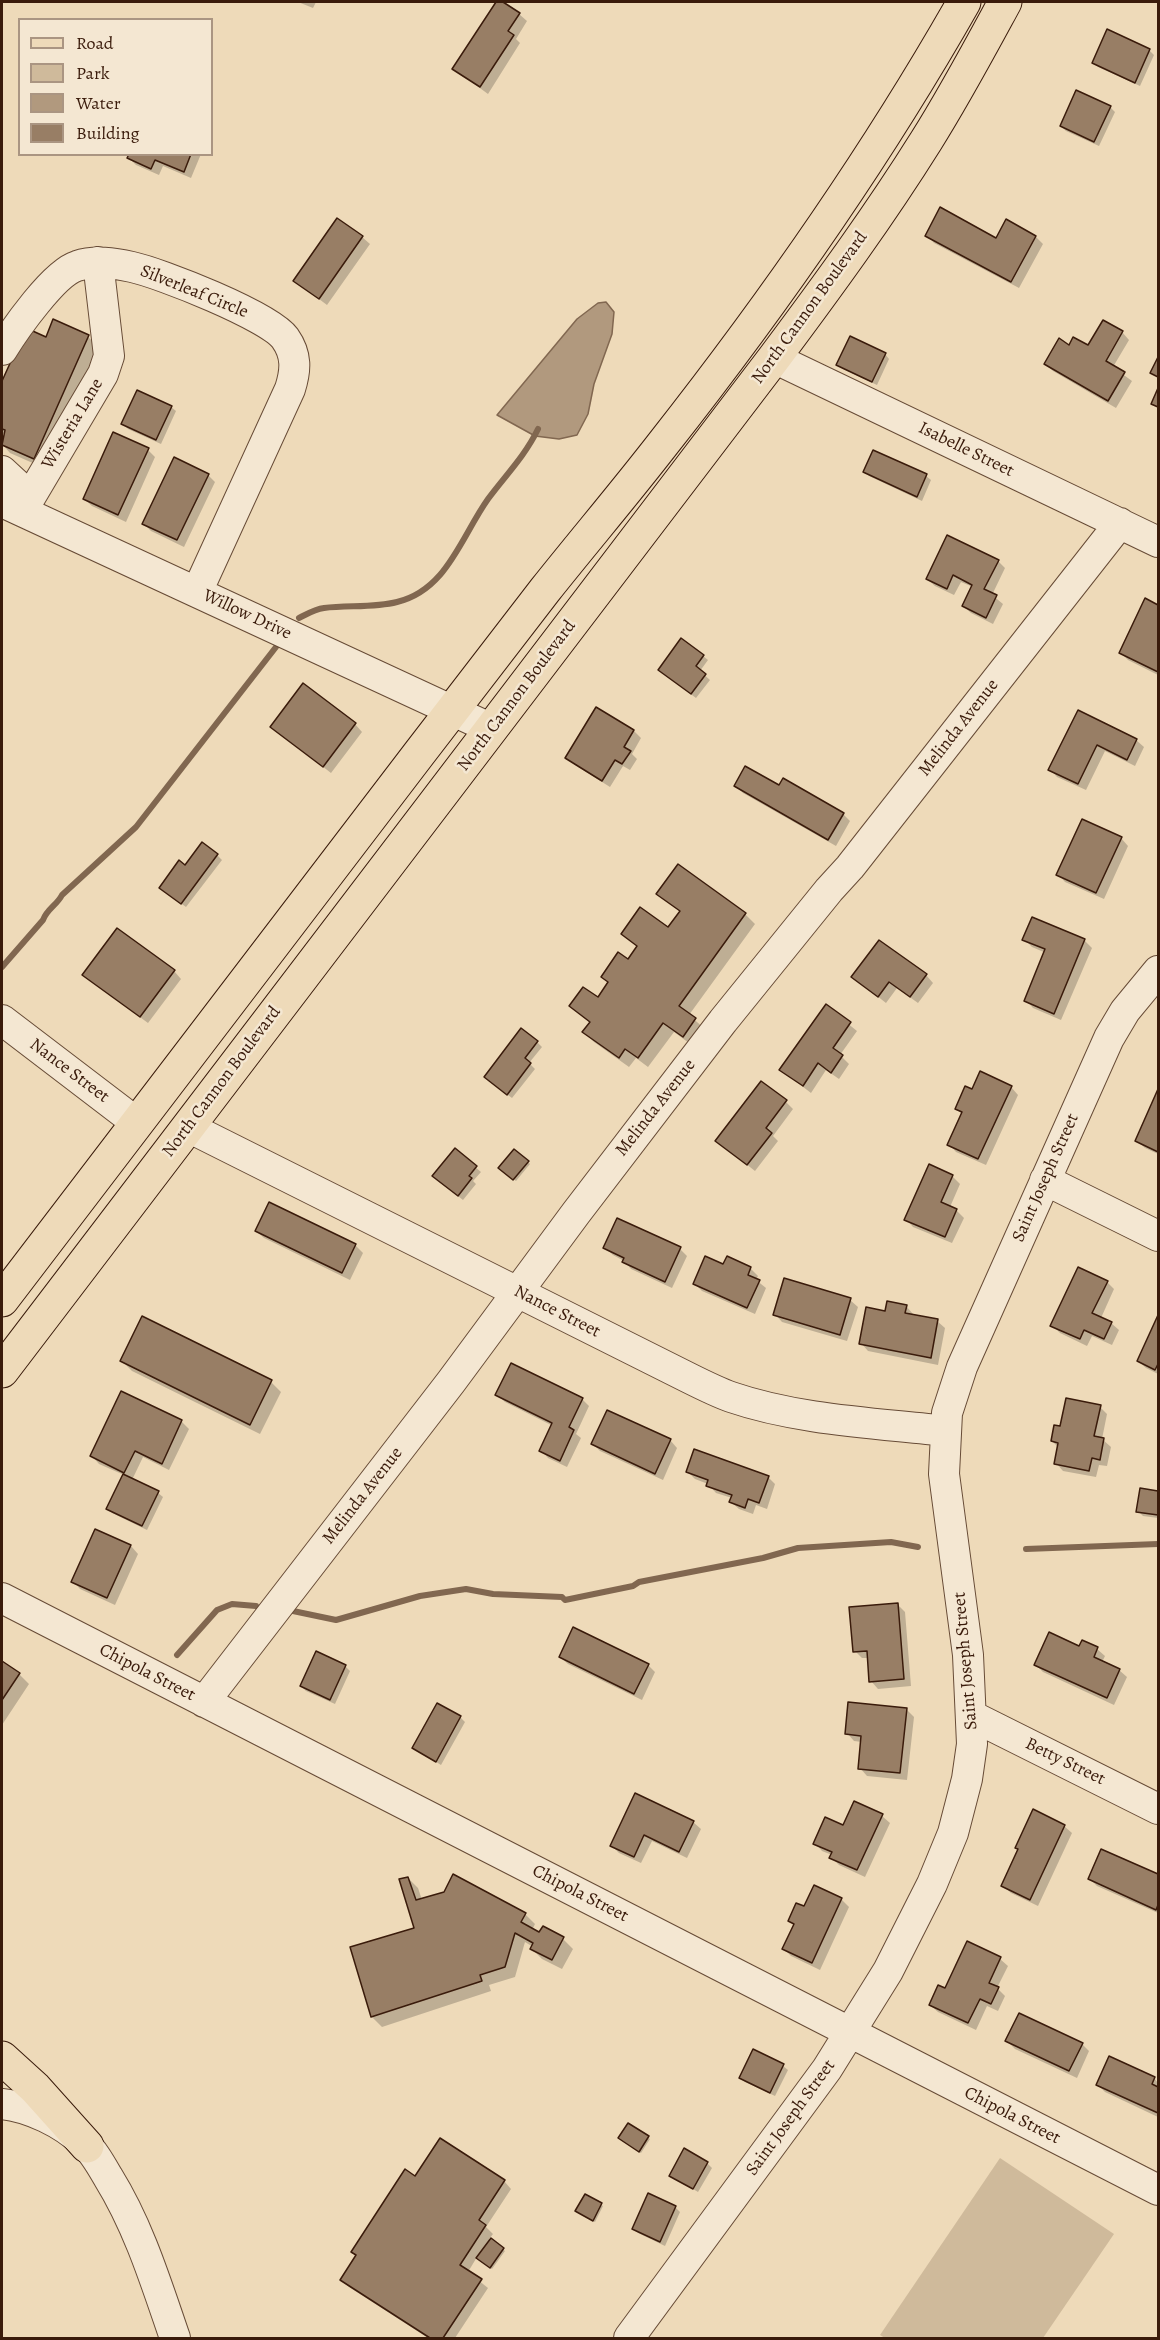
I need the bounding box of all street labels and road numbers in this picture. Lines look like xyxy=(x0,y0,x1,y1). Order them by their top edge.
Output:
street label: North Cannon Boulevard xyxy=(747,227,873,389)
street label: Silverleaf Circle xyxy=(137,261,251,323)
street label: Wisteria Lane xyxy=(38,375,108,473)
street label: Isabelle Street xyxy=(915,418,1017,482)
street label: Willow Drive xyxy=(199,585,295,645)
street label: North Cannon Boulevard xyxy=(453,616,581,776)
street label: Melinda Avenue xyxy=(914,675,1004,781)
street label: North Cannon Boulevard xyxy=(158,1002,286,1162)
street label: Nance Street xyxy=(25,1034,113,1108)
street label: Melinda Avenue xyxy=(611,1055,701,1161)
street label: Saint Joseph Street xyxy=(1008,1110,1084,1246)
street label: Nance Street xyxy=(510,1281,604,1343)
street label: Melinda Avenue xyxy=(318,1443,408,1549)
street label: Saint Joseph Street xyxy=(949,1591,983,1731)
street label: Chipola Street xyxy=(95,1640,199,1706)
street label: Betty Street xyxy=(1021,1733,1109,1791)
street label: Chipola Street xyxy=(528,1861,632,1927)
street label: Saint Joseph Street xyxy=(742,2056,840,2180)
street label: Chipola Street xyxy=(960,2083,1064,2149)

